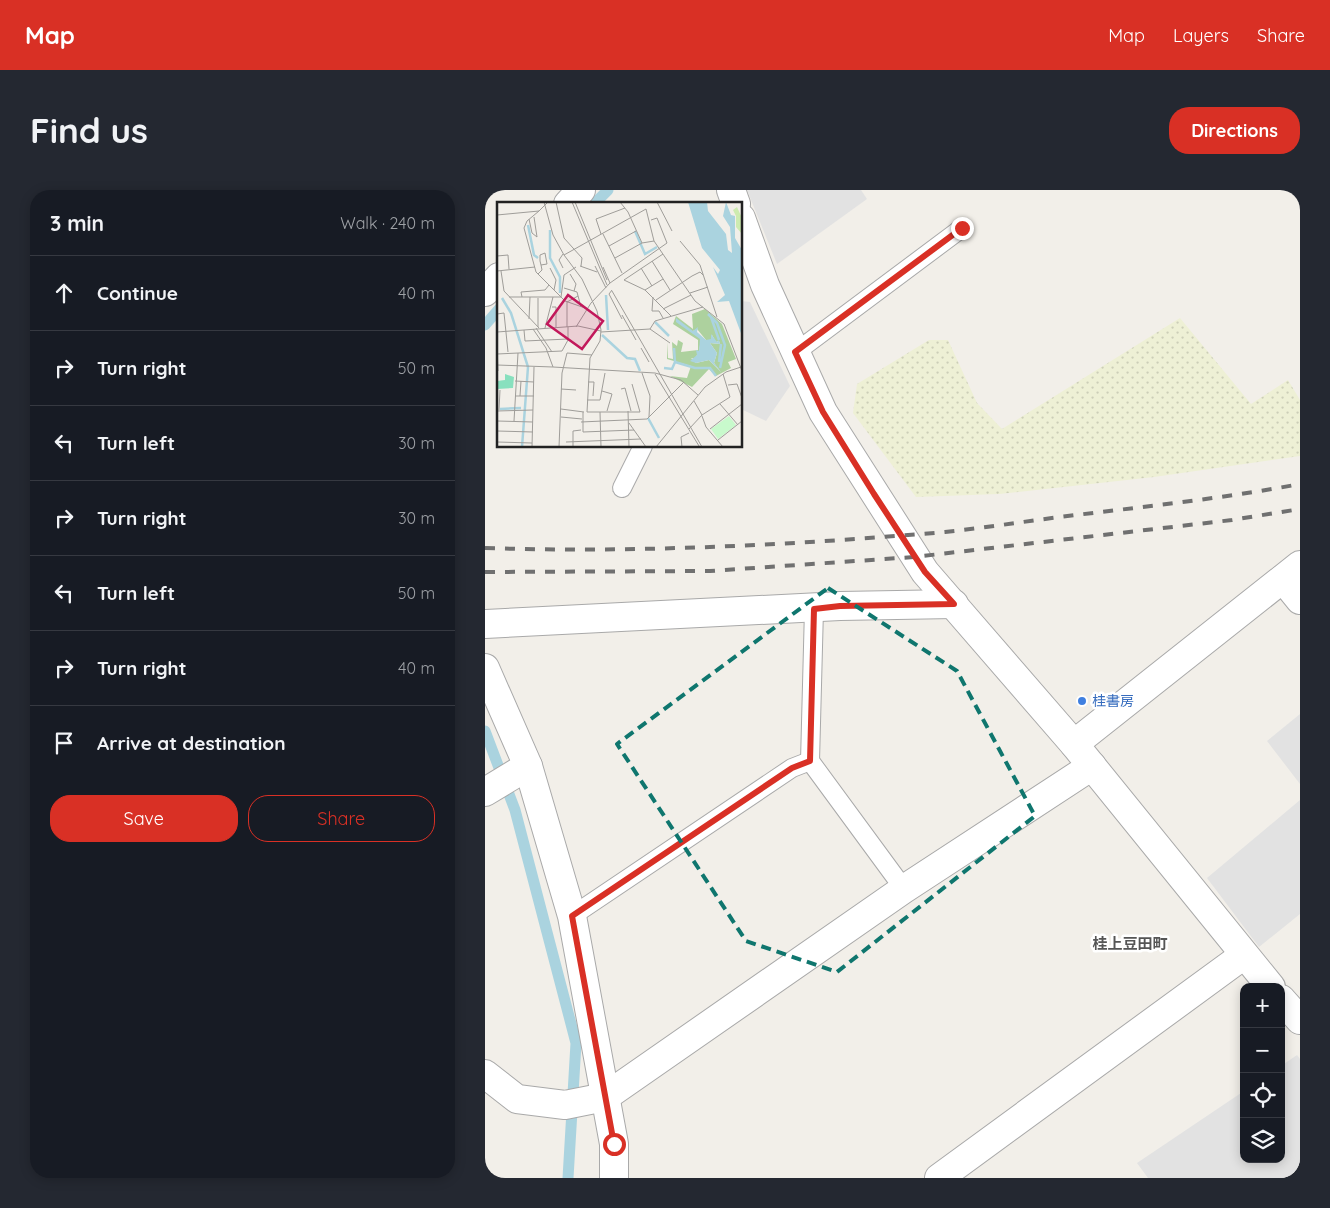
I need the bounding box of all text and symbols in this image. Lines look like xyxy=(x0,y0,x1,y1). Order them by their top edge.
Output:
text: Map xyxy=(25,20,75,50)
text: Map xyxy=(1108,24,1145,47)
text: Layers xyxy=(1173,24,1229,47)
text: Share xyxy=(1257,24,1305,47)
button: Directions xyxy=(1169,107,1300,154)
text: Find us xyxy=(30,108,148,152)
inset map xyxy=(497,202,743,448)
text: 3 min xyxy=(50,210,104,236)
text: Walk · 240 m xyxy=(340,213,435,233)
route end xyxy=(951,217,974,240)
icon: ahead xyxy=(50,279,78,307)
text: Continue xyxy=(97,281,178,305)
text: 40 m xyxy=(398,283,435,303)
icon: right xyxy=(50,354,78,382)
text: Turn right xyxy=(97,356,186,380)
text: 50 m xyxy=(398,358,435,378)
icon: left xyxy=(50,429,78,457)
text: Turn left xyxy=(97,431,175,455)
text: 30 m xyxy=(398,433,435,453)
icon: right xyxy=(50,504,78,532)
text: Turn right xyxy=(97,506,186,530)
text: 30 m xyxy=(398,508,435,528)
icon: left xyxy=(50,579,78,607)
text: Turn left xyxy=(97,581,175,605)
text: 50 m xyxy=(398,583,435,603)
icon: right xyxy=(50,654,78,682)
text: Turn right xyxy=(97,656,186,680)
text: 40 m xyxy=(398,658,435,678)
place label: 桂書房 xyxy=(1092,692,1134,710)
marker: 桂書房 xyxy=(1076,695,1088,707)
icon: arrive xyxy=(50,729,78,757)
text: Arrive at destination xyxy=(97,731,286,755)
button: Save xyxy=(50,795,238,842)
button: Share xyxy=(248,795,435,842)
district label: 桂上豆田町 xyxy=(1092,934,1168,953)
map controls xyxy=(1240,983,1285,1163)
button: + xyxy=(1240,983,1285,1028)
button: − xyxy=(1240,1028,1285,1073)
button: locate xyxy=(1240,1073,1285,1118)
button: layers xyxy=(1240,1118,1285,1163)
route start xyxy=(603,1133,626,1156)

